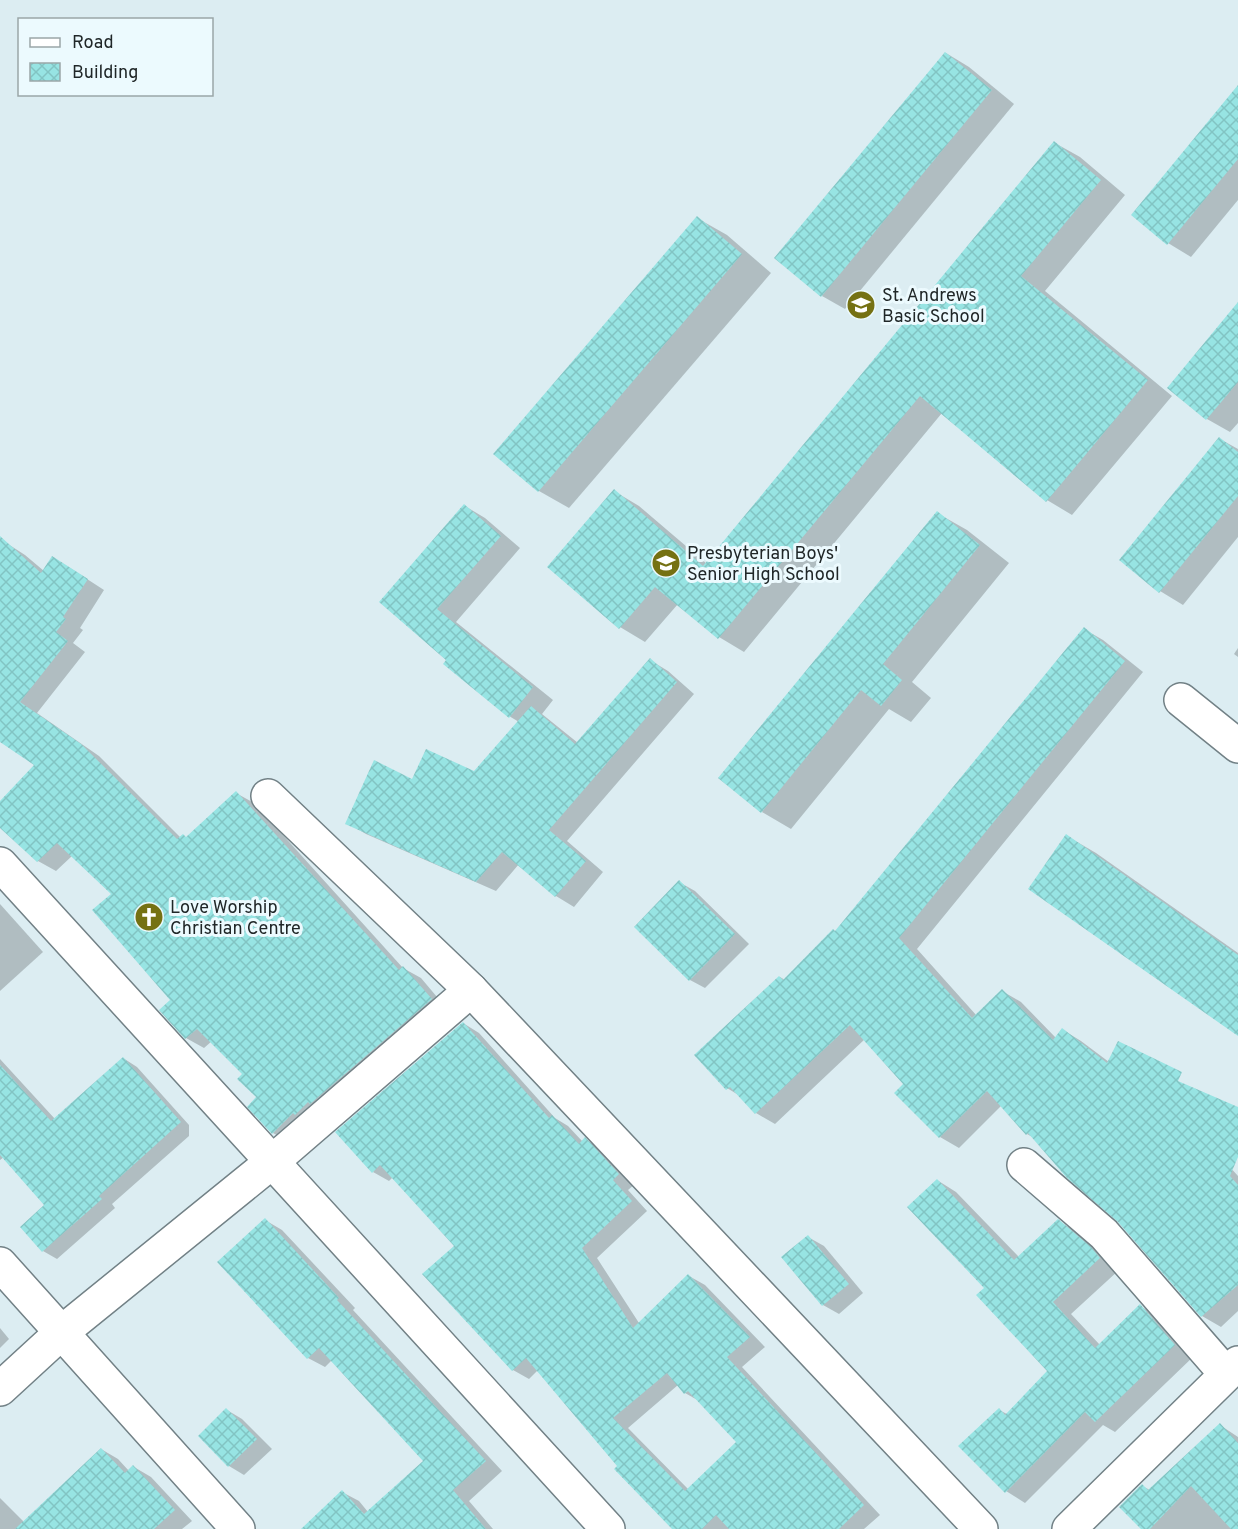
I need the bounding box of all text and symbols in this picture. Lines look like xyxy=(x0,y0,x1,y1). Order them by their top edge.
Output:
legend xyxy=(18,18,213,96)
text: Road xyxy=(72,32,114,55)
text: Building xyxy=(72,62,138,85)
place label: St. Andrews Basic School xyxy=(882,285,985,329)
school or university icon: St. Andrews Basic School xyxy=(845,289,877,321)
place label: Presbyterian Boys' Senior High School xyxy=(687,543,840,587)
school or university icon: Presbyterian Boys' Senior High School xyxy=(650,547,682,579)
place label: Love Worship Christian Centre xyxy=(170,897,301,941)
church icon: Love Worship Christian Centre xyxy=(133,901,165,933)

